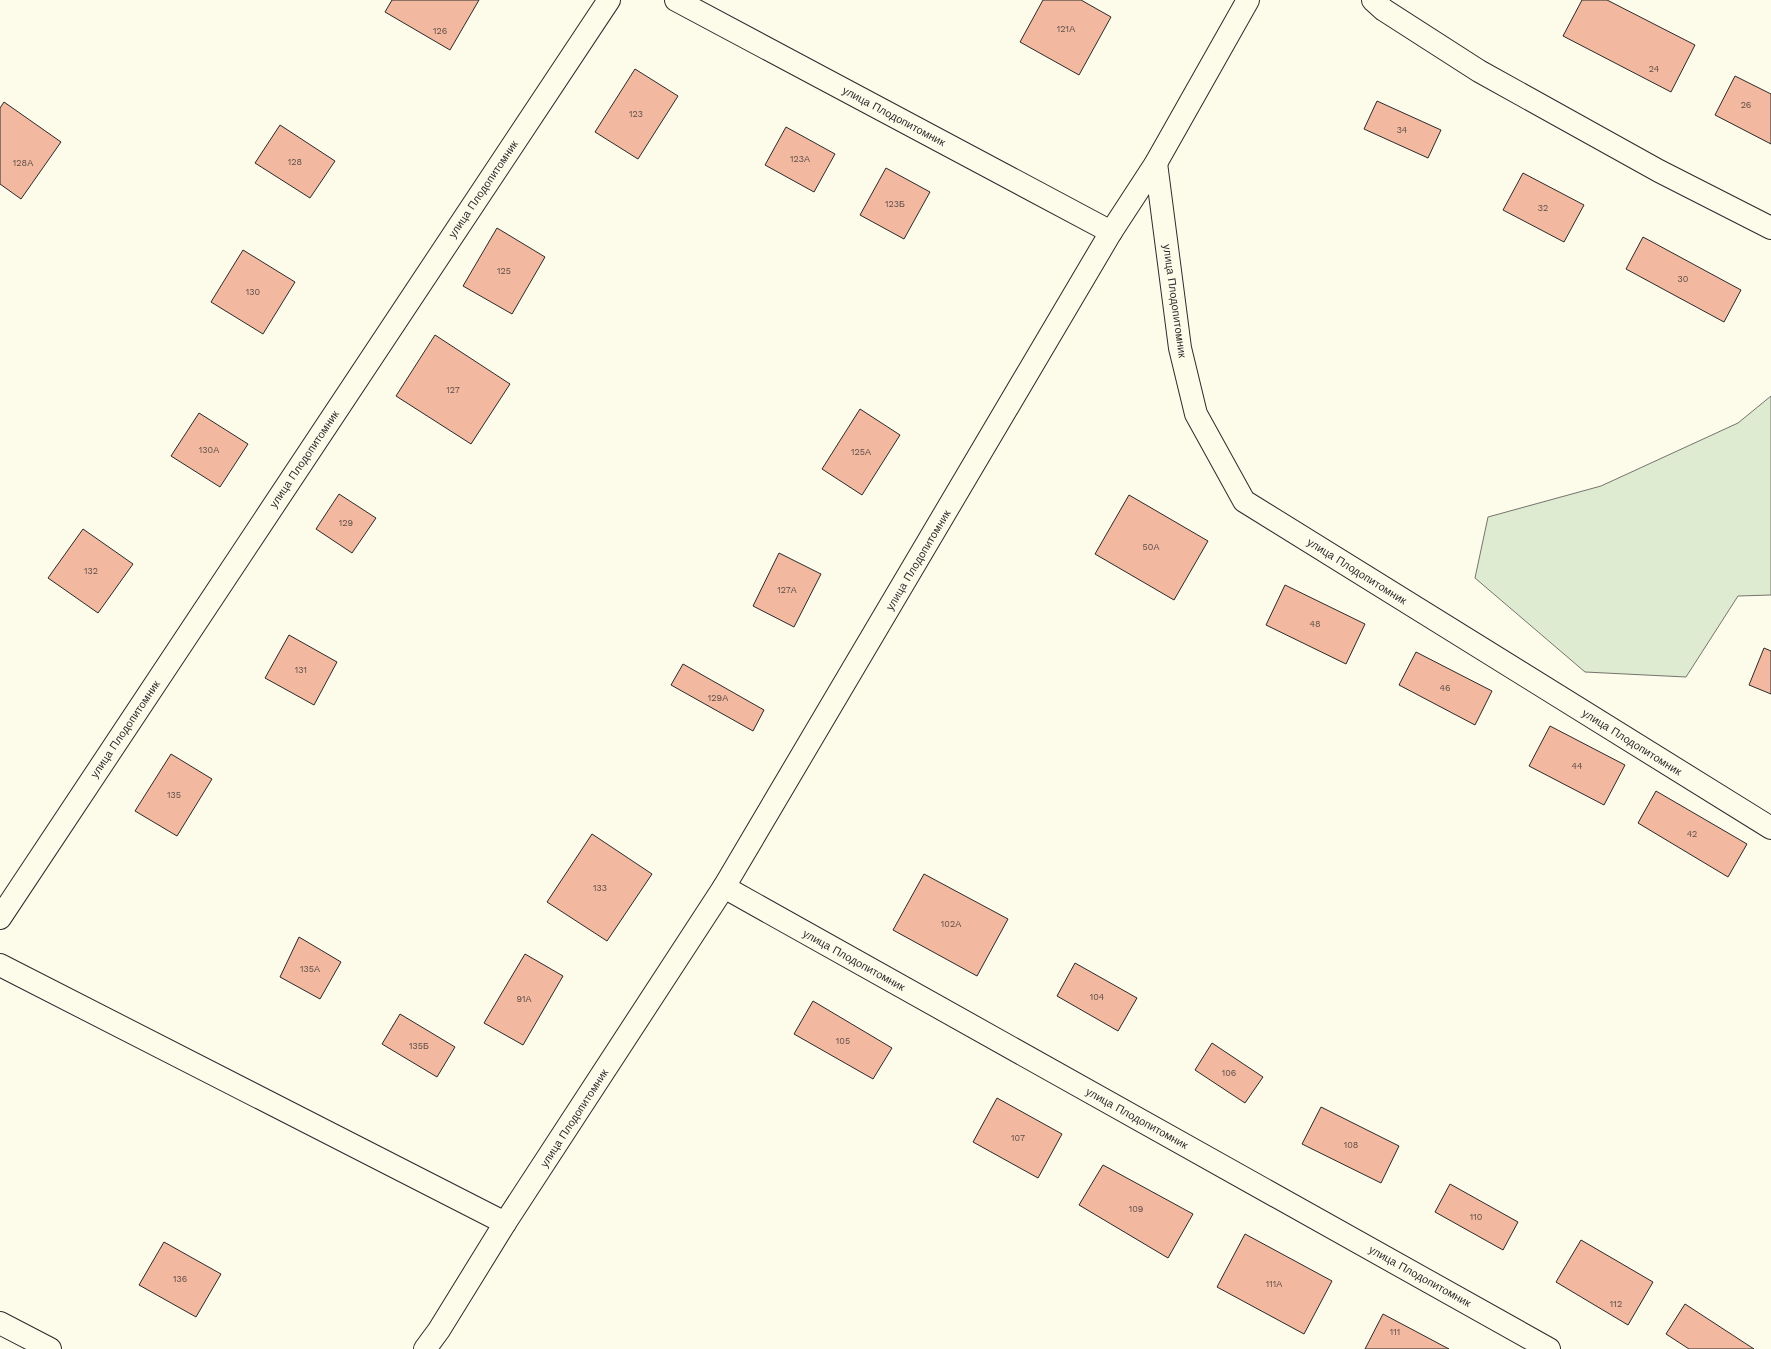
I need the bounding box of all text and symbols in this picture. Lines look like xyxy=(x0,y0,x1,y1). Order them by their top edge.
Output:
house number: 121А xyxy=(1057,24,1075,34)
house number: 126 xyxy=(433,26,447,36)
house number: 24 xyxy=(1649,64,1660,74)
street label: улица Плодопитомник xyxy=(840,84,948,149)
house number: 26 xyxy=(1741,100,1751,110)
house number: 123 xyxy=(629,109,643,119)
house number: 34 xyxy=(1397,125,1408,135)
street label: улица Плодопитомник xyxy=(446,138,521,240)
house number: 123А xyxy=(790,154,810,164)
house number: 128 xyxy=(288,157,302,167)
house number: 128А xyxy=(13,158,33,168)
house number: 123Б xyxy=(885,199,905,209)
house number: 32 xyxy=(1538,203,1548,213)
street label: улица Плодопитомник xyxy=(1160,243,1189,359)
house number: 125 xyxy=(497,266,511,276)
house number: 30 xyxy=(1678,274,1689,284)
house number: 130 xyxy=(246,287,261,297)
house number: 127 xyxy=(446,385,460,395)
street label: улица Плодопитомник xyxy=(267,408,342,510)
house number: 130А xyxy=(199,445,219,455)
house number: 125А xyxy=(851,447,871,457)
street label: улица Плодопитомник xyxy=(883,508,954,613)
house number: 129 xyxy=(339,518,353,528)
street label: улица Плодопитомник xyxy=(1305,536,1409,607)
house number: 50А xyxy=(1143,542,1159,552)
house number: 132 xyxy=(84,566,98,576)
house number: 127А xyxy=(777,585,797,595)
house number: 48 xyxy=(1309,619,1321,629)
house number: 131 xyxy=(295,665,307,675)
street label: улица Плодопитомник xyxy=(88,678,163,780)
house number: 46 xyxy=(1440,683,1450,693)
house number: 129А xyxy=(708,693,728,703)
street label: улица Плодопитомник xyxy=(1580,707,1684,778)
house number: 44 xyxy=(1572,761,1583,771)
house number: 135 xyxy=(167,790,181,800)
house number: 42 xyxy=(1687,829,1697,839)
house number: 133 xyxy=(593,883,607,893)
house number: 102А xyxy=(941,919,961,929)
street label: улица Плодопитомник xyxy=(801,927,907,994)
house number: 135А xyxy=(300,964,320,974)
house number: 104 xyxy=(1090,992,1105,1002)
house number: 91А xyxy=(516,994,532,1004)
house number: 105 xyxy=(836,1036,850,1046)
house number: 135Б xyxy=(409,1041,429,1051)
street label: улица Плодопитомник xyxy=(538,1067,611,1170)
house number: 106 xyxy=(1222,1068,1236,1078)
street label: улица Плодопитомник xyxy=(1084,1085,1190,1152)
house number: 107 xyxy=(1011,1133,1025,1143)
house number: 108 xyxy=(1344,1140,1358,1150)
house number: 109 xyxy=(1129,1204,1143,1214)
house number: 110 xyxy=(1470,1212,1483,1222)
street label: улица Плодопитомник xyxy=(1367,1243,1473,1310)
house number: 136 xyxy=(173,1274,187,1284)
house number: 111А xyxy=(1266,1279,1282,1289)
house number: 112 xyxy=(1610,1299,1622,1309)
house number: 111 xyxy=(1390,1327,1400,1337)

